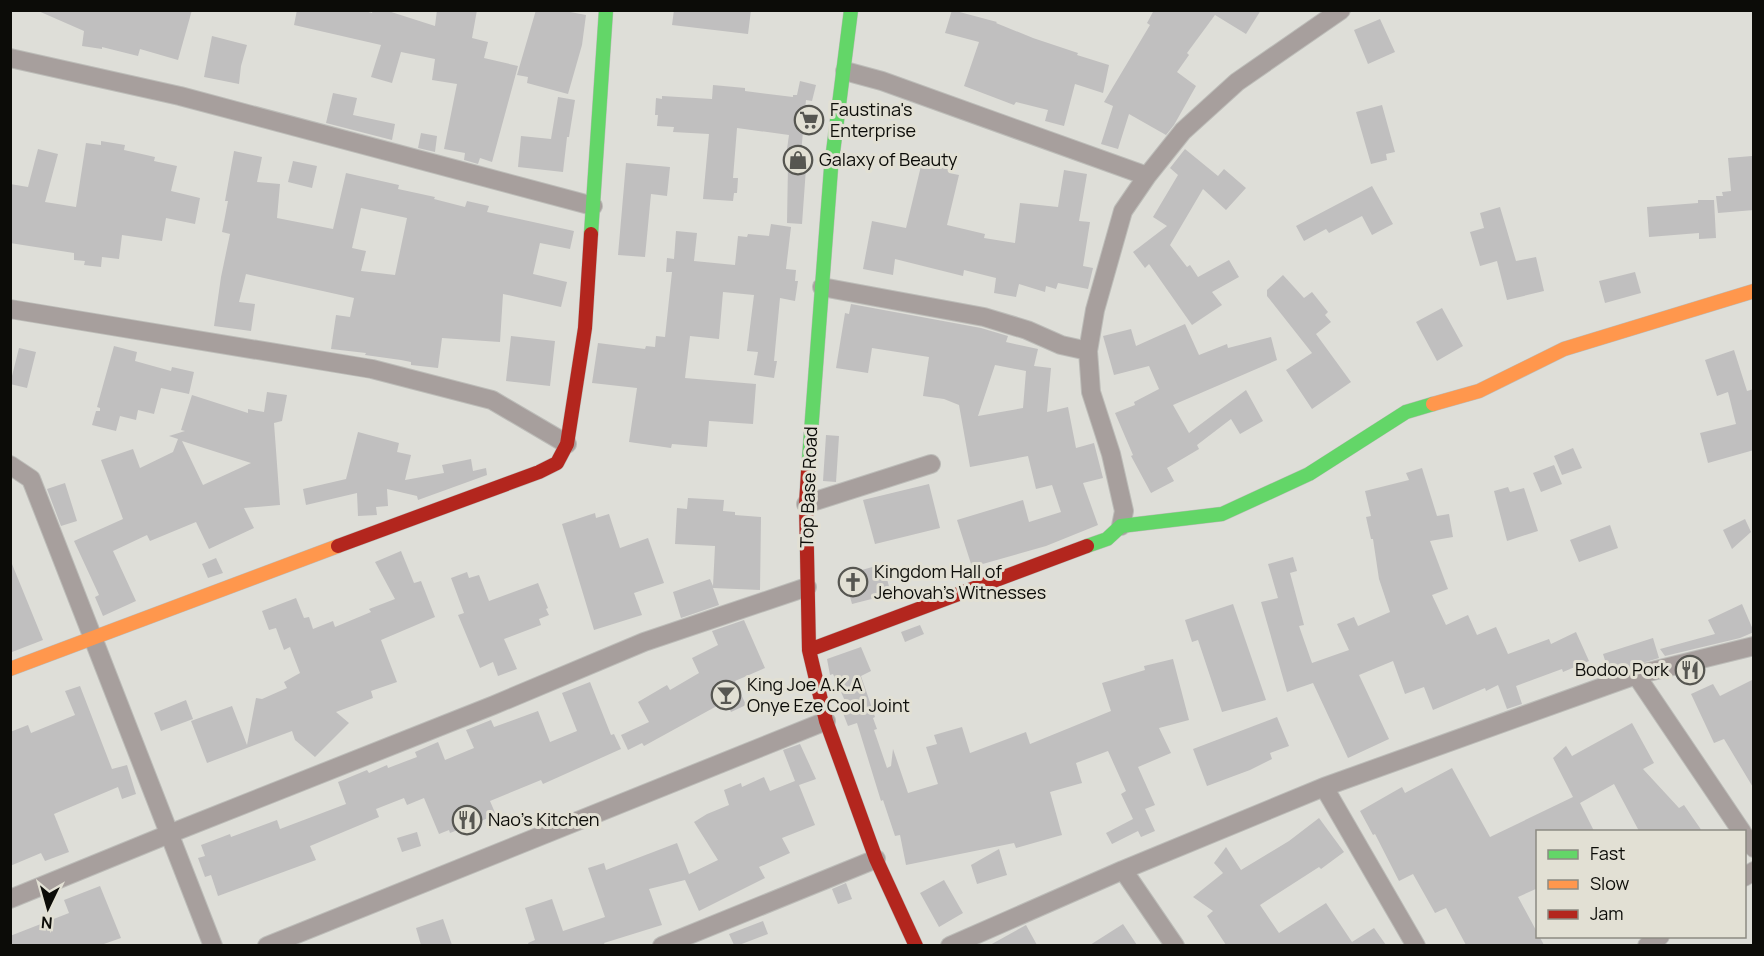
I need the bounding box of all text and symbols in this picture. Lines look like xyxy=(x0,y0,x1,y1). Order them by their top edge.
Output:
place label: Faustina's Enterprise xyxy=(830,97,916,142)
supermarket icon: Faustina's Enterprise xyxy=(793,104,825,136)
shop icon: Galaxy of Beauty xyxy=(782,144,814,176)
place label: Galaxy of Beauty xyxy=(819,147,958,171)
street label: Top Base Road xyxy=(794,426,822,548)
place label: Kingdom Hall of Jehovah's Witnesses xyxy=(874,559,1046,604)
church icon: Kingdom Hall of Jehovah's Witnesses xyxy=(837,566,869,598)
restaurant icon: Bodoo Pork xyxy=(1674,654,1706,686)
place label: Bodoo Pork xyxy=(1575,657,1670,681)
place label: King Joe A.K.A Onye Eze Cool Joint xyxy=(747,672,910,717)
bar icon: King Joe A.K.A Onye Eze Cool Joint xyxy=(710,679,742,711)
restaurant icon: Nao's Kitchen xyxy=(451,804,483,836)
place label: Nao's Kitchen xyxy=(488,807,600,831)
legend xyxy=(1536,830,1746,938)
text: Fast xyxy=(1590,841,1625,865)
text: Slow xyxy=(1590,871,1630,895)
north arrow xyxy=(18,878,78,938)
text: Jam xyxy=(1590,901,1624,925)
text: N xyxy=(40,911,53,934)

